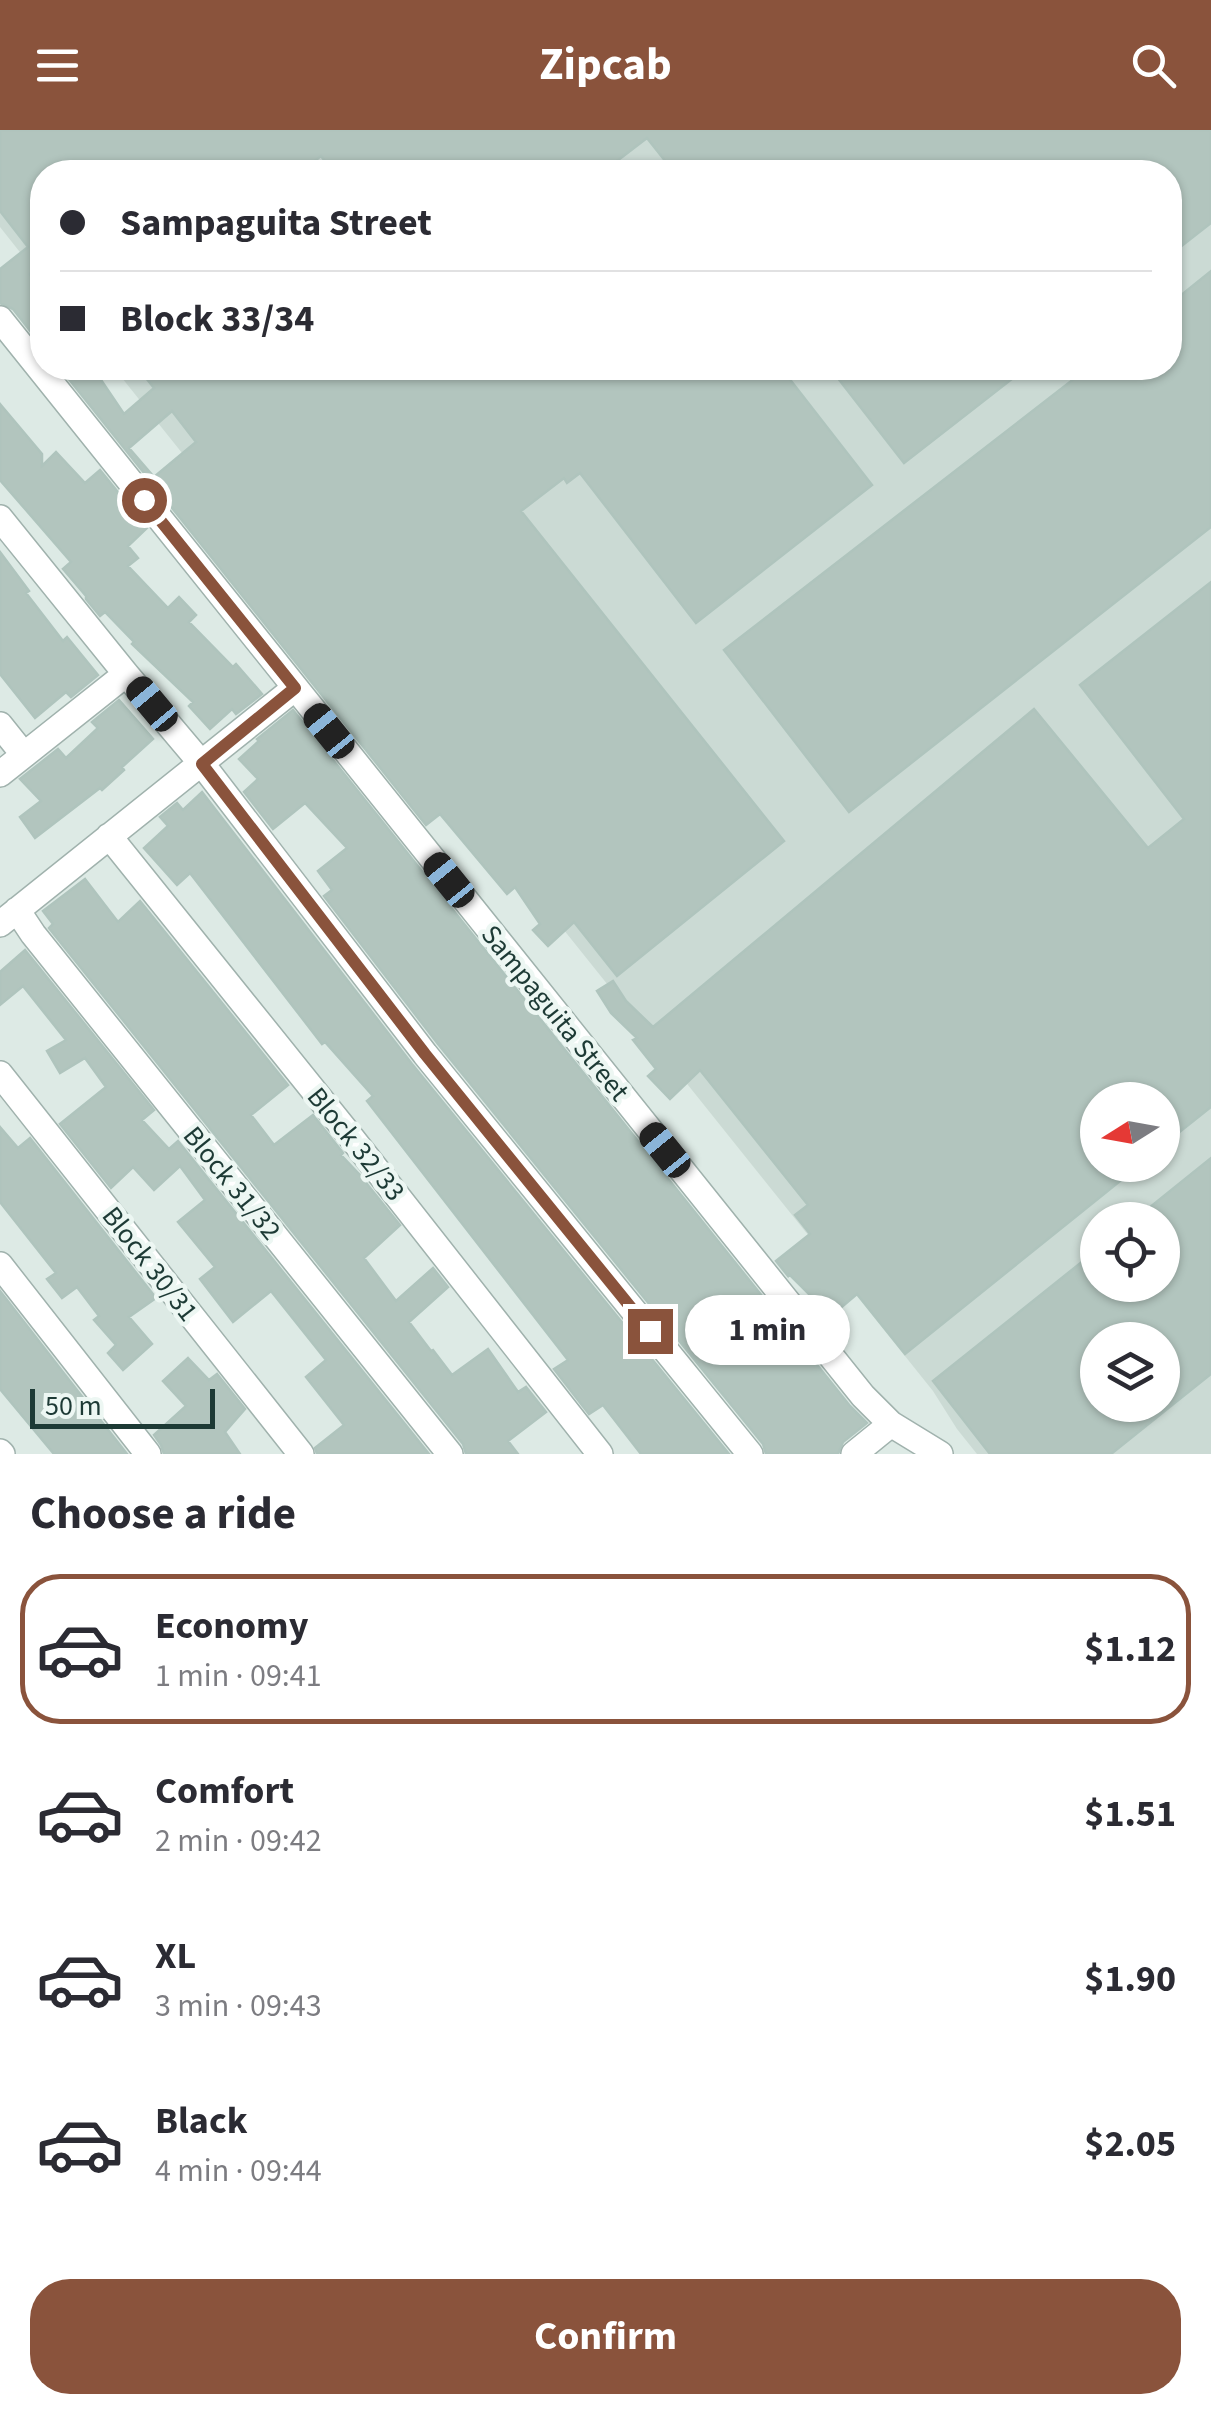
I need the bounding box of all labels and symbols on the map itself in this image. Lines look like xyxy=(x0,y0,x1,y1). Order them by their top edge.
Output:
route start xyxy=(122,478,167,523)
car xyxy=(121,671,183,737)
car xyxy=(298,698,360,764)
car xyxy=(418,847,480,913)
street label: Sampaguita Street xyxy=(471,916,639,1110)
street label: Block 32/33 xyxy=(298,1078,414,1210)
north arrow xyxy=(1080,1082,1180,1182)
street label: Block 31/32 xyxy=(174,1117,290,1249)
car xyxy=(634,1117,696,1183)
street label: Block 30/31 xyxy=(92,1198,208,1330)
callout: 1 min xyxy=(685,1296,850,1366)
route end xyxy=(628,1309,673,1354)
scale bar xyxy=(30,1384,215,1428)

